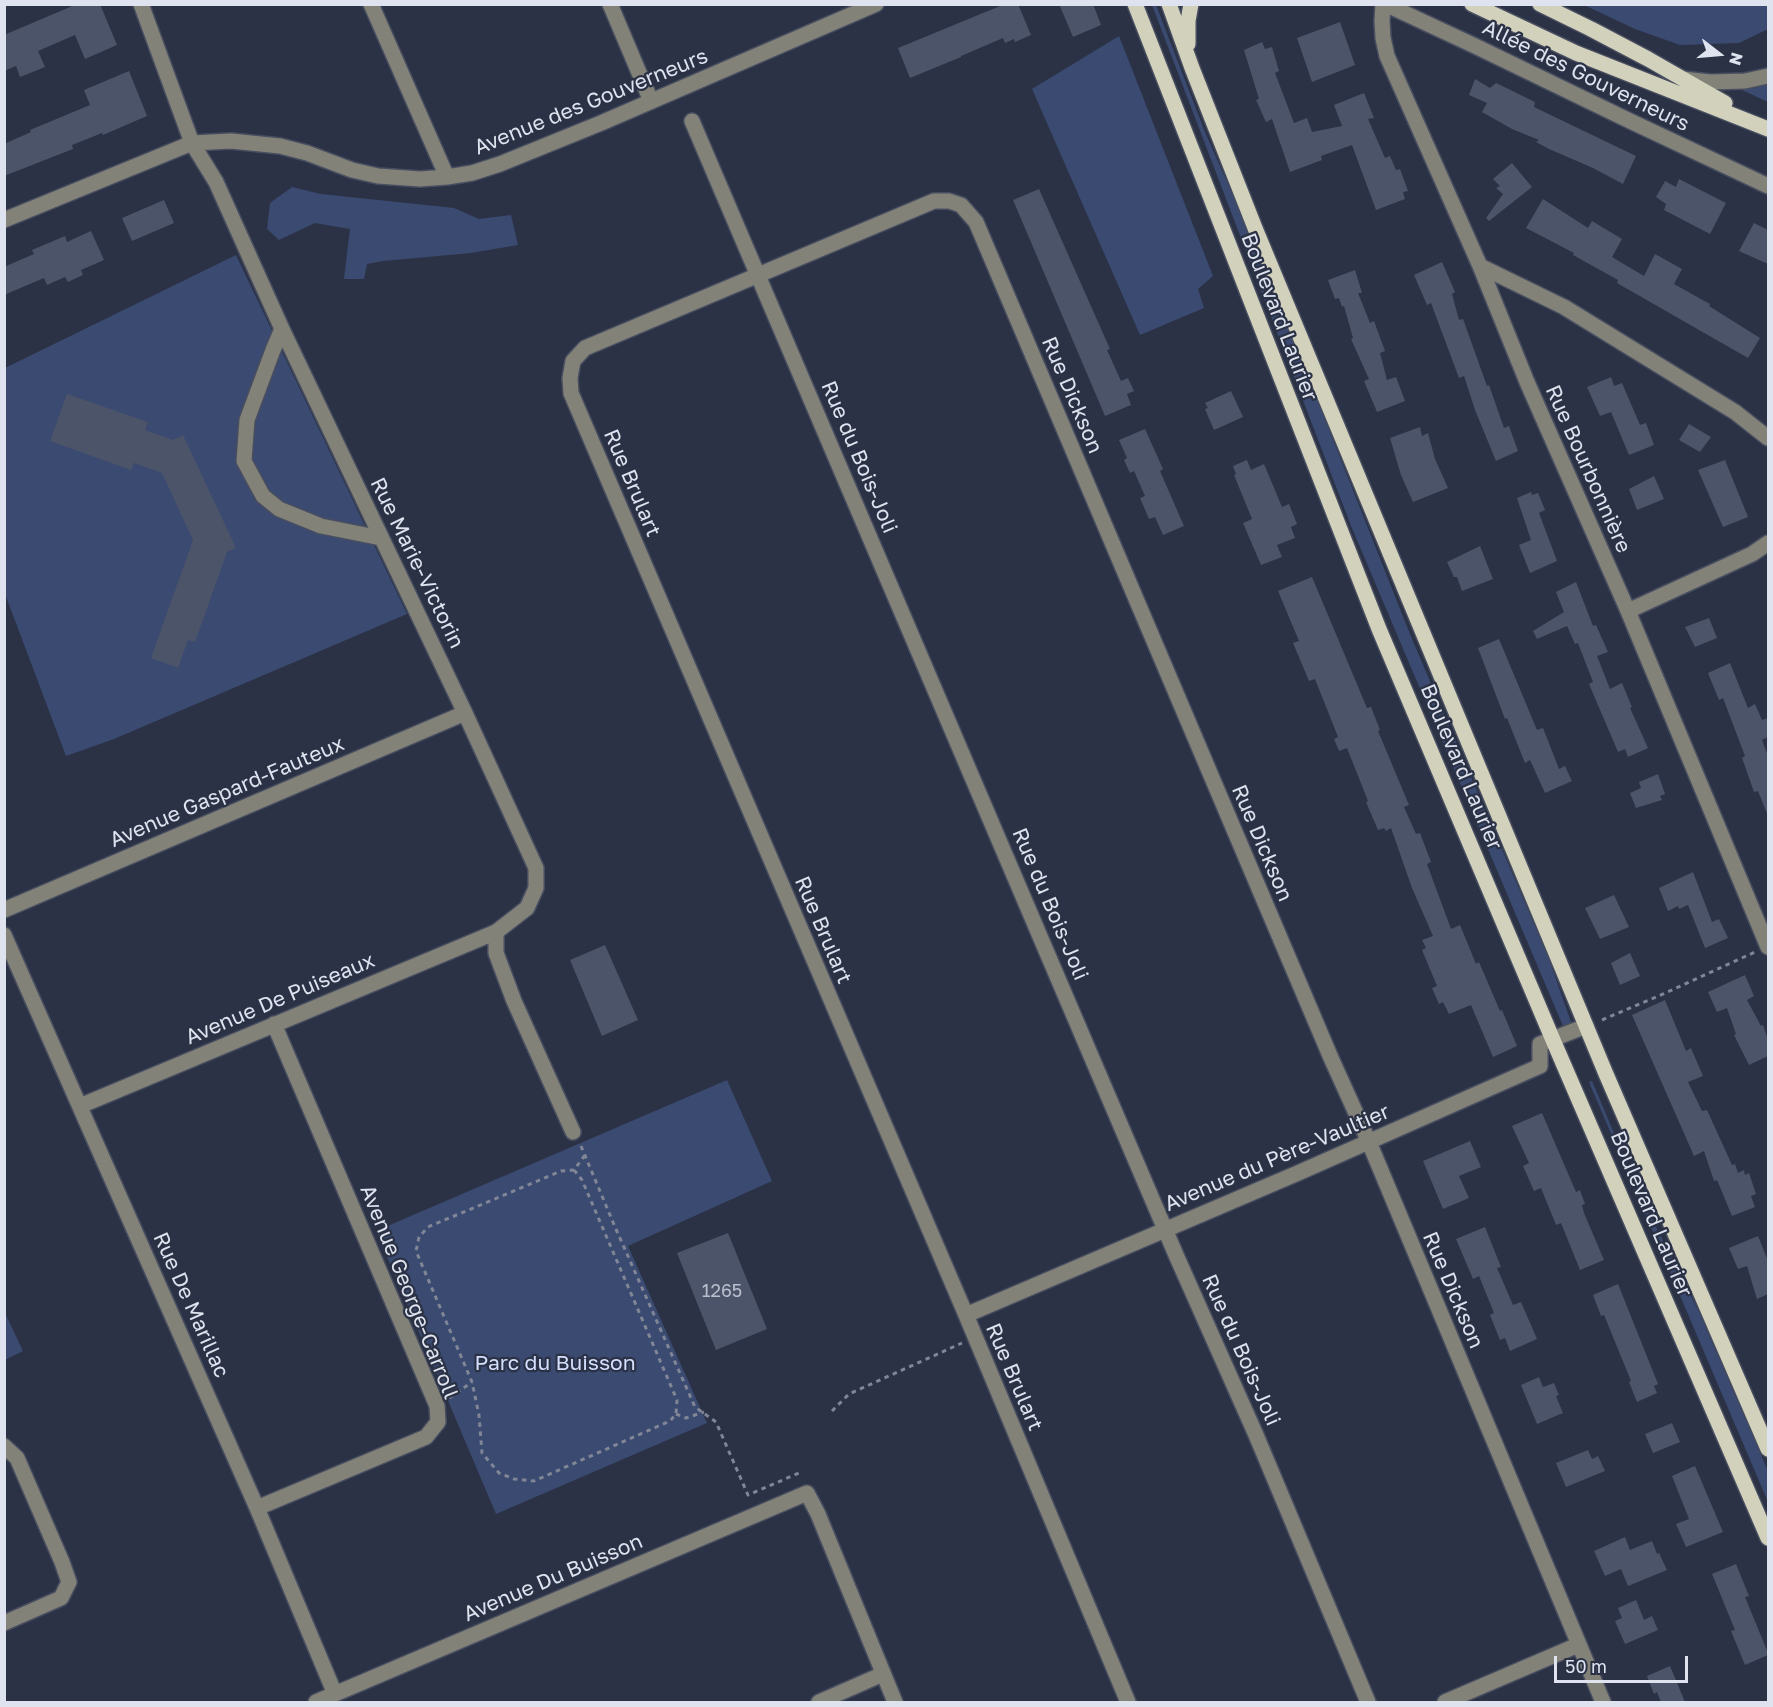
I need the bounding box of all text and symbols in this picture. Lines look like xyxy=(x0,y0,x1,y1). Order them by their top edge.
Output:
street label: Allée des Gouverneurs xyxy=(1479,15,1693,137)
north arrow xyxy=(1689,24,1749,84)
street label: Avenue des Gouverneurs xyxy=(470,44,712,160)
text: N xyxy=(1725,50,1748,68)
street label: Boulevard Laurier xyxy=(1235,230,1323,404)
street label: Rue Dickson xyxy=(1036,333,1108,457)
street label: Rue du Bois-Joli xyxy=(816,377,902,537)
street label: Rue Bourbonnière xyxy=(1540,381,1636,557)
street label: Rue Brulart xyxy=(598,425,666,541)
street label: Rue Marie-Victorin xyxy=(365,474,469,652)
street label: Boulevard Laurier xyxy=(1415,680,1507,854)
street label: Avenue Gaspard-Fauteux xyxy=(106,731,348,853)
street label: Rue Dickson xyxy=(1226,781,1298,905)
street label: Rue du Bois-Joli xyxy=(1007,824,1093,984)
street label: Rue Brulart xyxy=(789,872,857,988)
street label: Avenue De Puiseaux xyxy=(182,948,378,1050)
street label: Avenue du Père-Vaultier xyxy=(1161,1099,1393,1217)
street label: Boulevard Laurier xyxy=(1605,1127,1697,1301)
street label: Avenue George-Carroll xyxy=(355,1181,463,1403)
street label: Rue De Marillac xyxy=(148,1228,234,1382)
street label: Rue Dickson xyxy=(1417,1228,1489,1352)
street label: Rue du Bois-Joli xyxy=(1196,1270,1286,1430)
house number: 1265 xyxy=(702,1280,742,1302)
street label: Rue Brulart xyxy=(980,1319,1048,1435)
park label: Parc du Buisson xyxy=(474,1350,636,1376)
street label: Avenue Du Buisson xyxy=(460,1529,646,1627)
scale bar xyxy=(1557,1644,1690,1682)
text: 50 m xyxy=(1565,1655,1607,1677)

